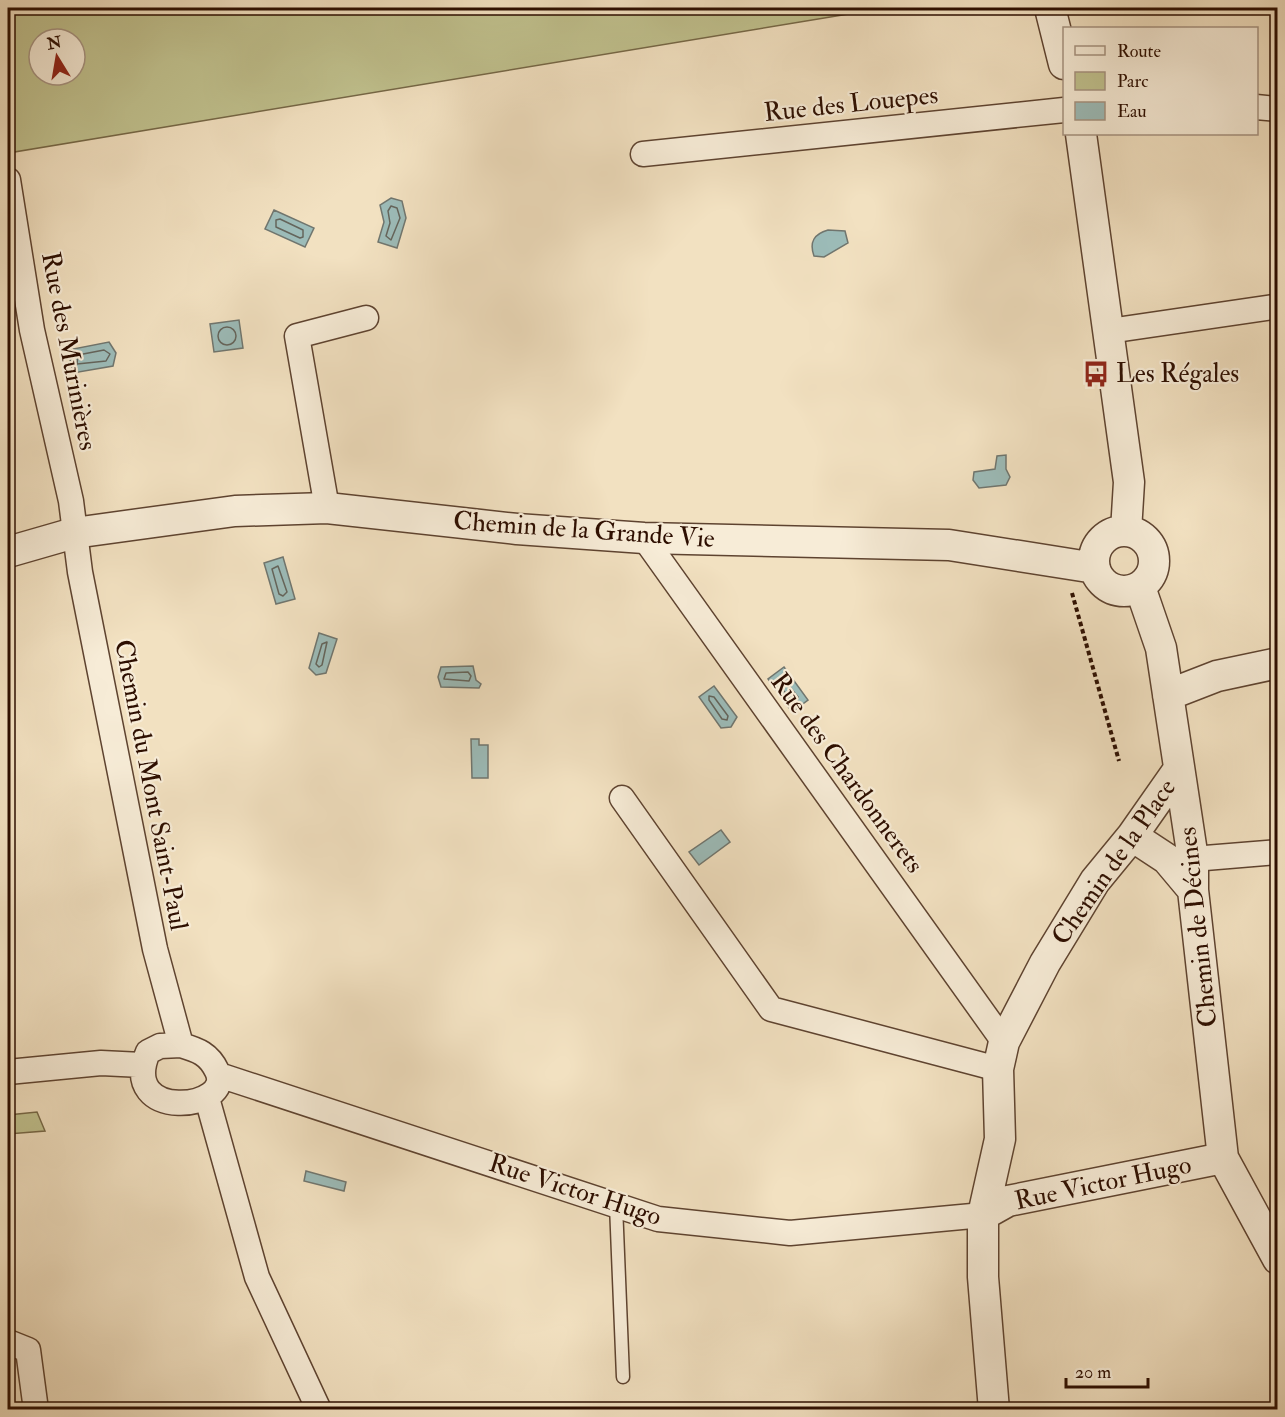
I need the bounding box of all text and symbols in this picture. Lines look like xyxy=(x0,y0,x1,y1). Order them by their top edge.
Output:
north arrow xyxy=(27,27,87,87)
legend xyxy=(1063,27,1258,135)
text: N xyxy=(44,32,64,55)
text: Route xyxy=(1117,40,1161,63)
text: Parc xyxy=(1117,70,1148,93)
street label: Rue des Louepes xyxy=(762,79,940,130)
text: Eau xyxy=(1117,100,1147,123)
street label: Rue des Murinières xyxy=(34,249,104,453)
place label: Les Régales xyxy=(1116,358,1239,390)
bus stop icon: Les Régales xyxy=(1081,359,1111,389)
street label: Chemin de la Grande Vie xyxy=(452,505,716,555)
street label: Chemin du Mont Saint-Paul xyxy=(107,637,195,934)
street label: Rue des Chardonnerets xyxy=(764,667,931,880)
street label: Chemin de la Place xyxy=(1045,773,1183,951)
street label: Chemin de Décines xyxy=(1172,825,1224,1029)
street label: Rue Victor Hugo xyxy=(485,1147,665,1233)
street label: Rue Victor Hugo xyxy=(1012,1149,1194,1217)
scale bar xyxy=(1066,1351,1148,1389)
text: 20 m xyxy=(1075,1361,1111,1384)

